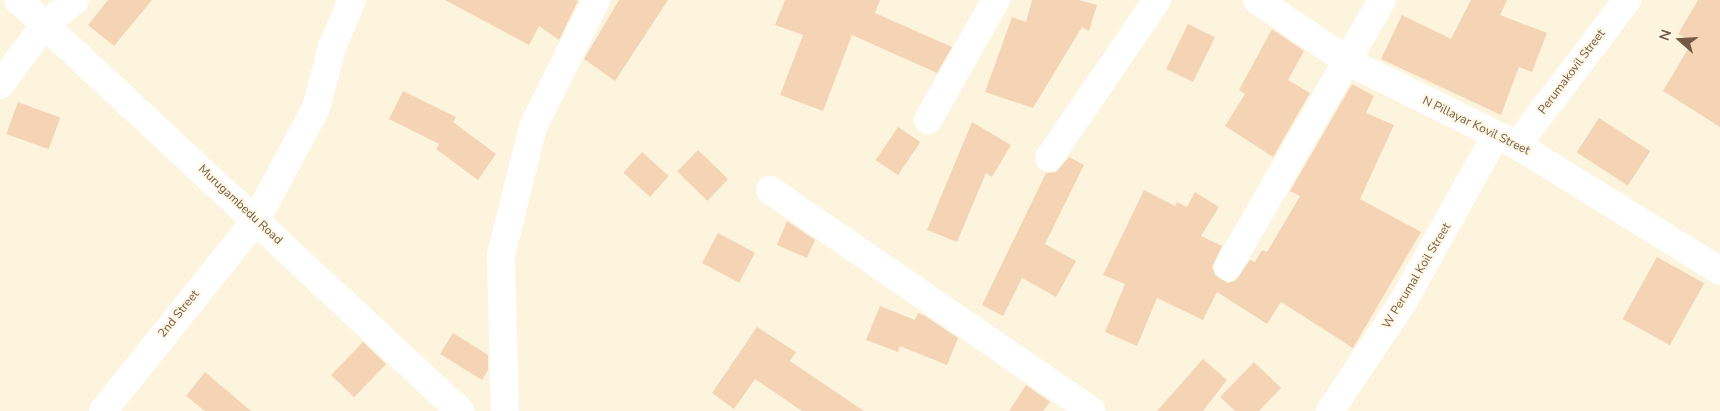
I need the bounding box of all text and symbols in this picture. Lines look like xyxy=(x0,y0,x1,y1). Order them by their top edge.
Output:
north arrow xyxy=(1655,15,1705,65)
street label: Perumakovil Street xyxy=(1536,27,1608,117)
text: N xyxy=(1655,27,1676,43)
street label: N Pillayar Kovil Street xyxy=(1420,94,1532,158)
street label: Murugambedu Road xyxy=(195,162,285,248)
street label: W Perumal Koil Street xyxy=(1380,221,1454,331)
street label: 2nd Street xyxy=(156,287,202,341)

